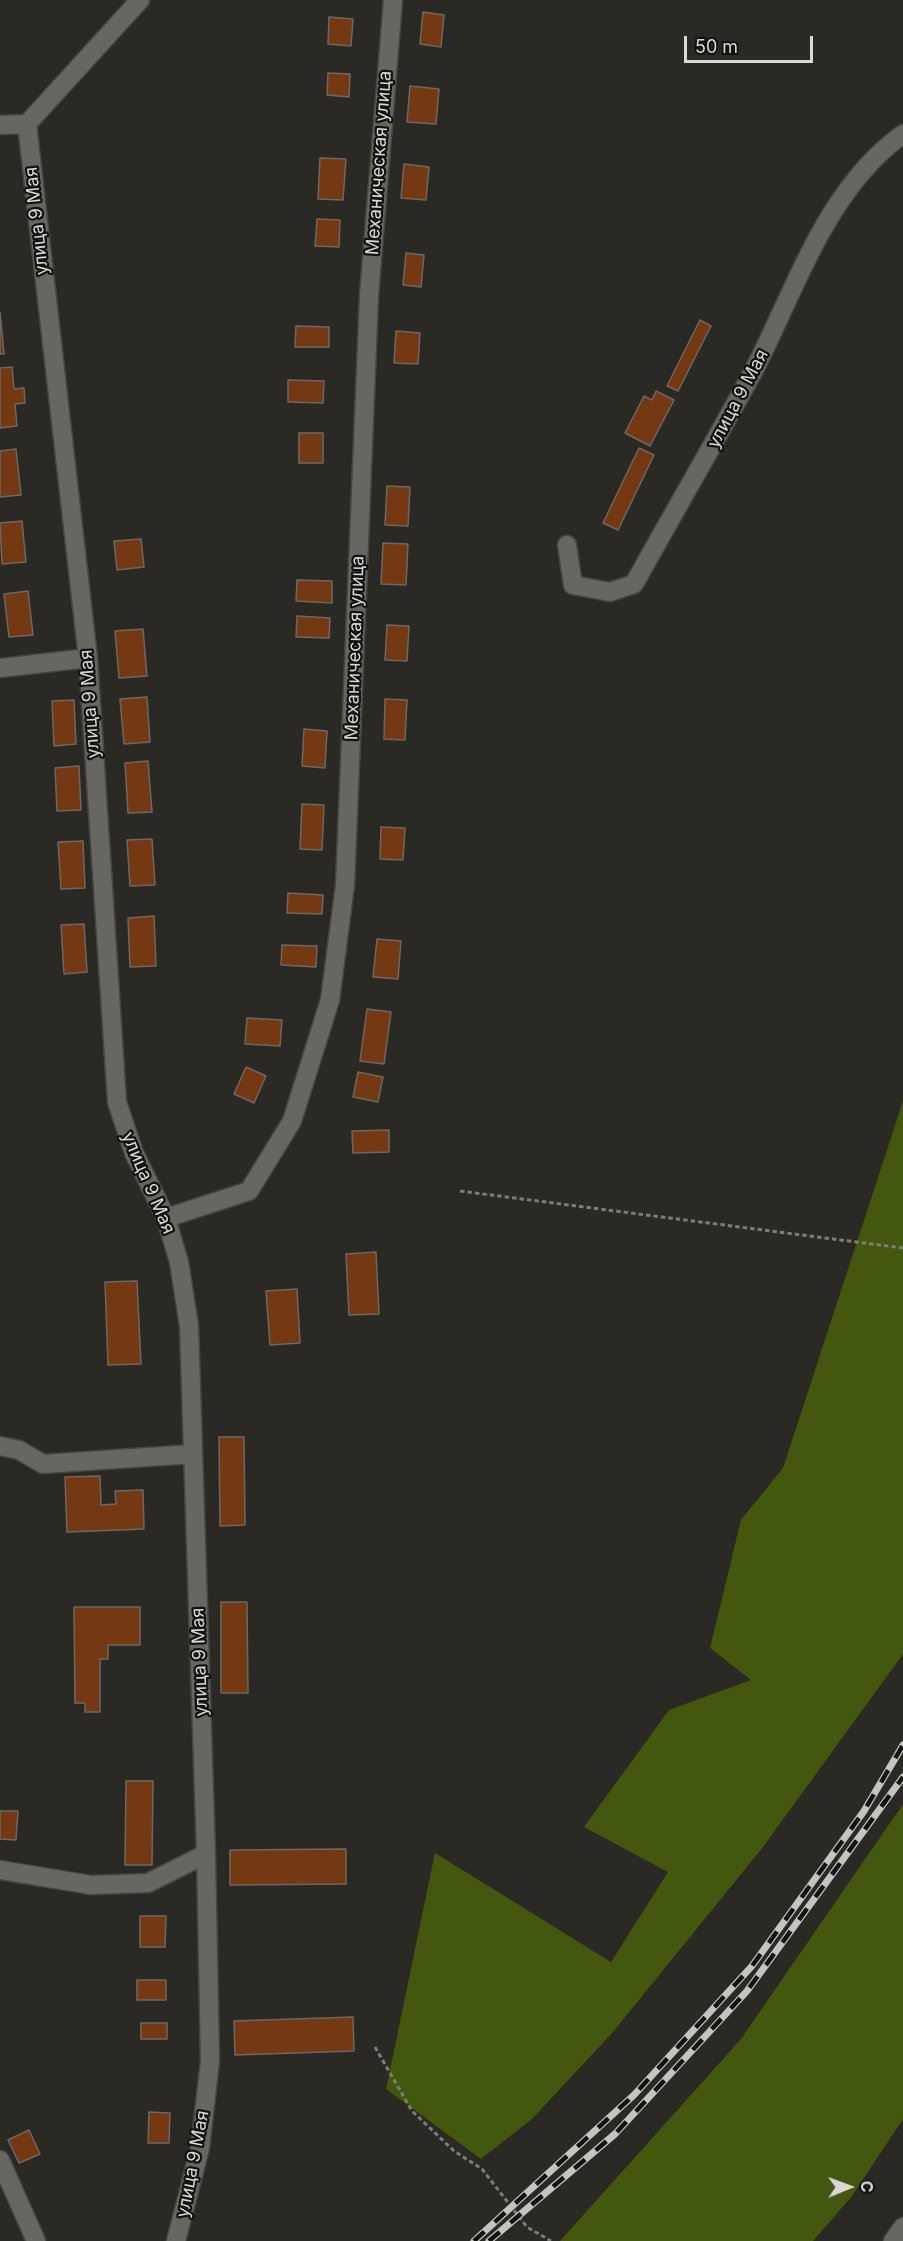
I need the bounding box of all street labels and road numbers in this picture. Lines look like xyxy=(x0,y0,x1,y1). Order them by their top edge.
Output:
street label: Механическая улица xyxy=(362,70,396,256)
street label: улица 9 Мая xyxy=(21,166,53,276)
street label: улица 9 Мая xyxy=(703,346,773,452)
street label: Механическая улица xyxy=(341,555,369,741)
street label: улица 9 Мая xyxy=(75,649,105,759)
street label: улица 9 Мая xyxy=(117,1129,179,1237)
street label: улица 9 Мая xyxy=(187,1607,213,1717)
street label: улица 9 Мая xyxy=(172,2109,214,2219)

